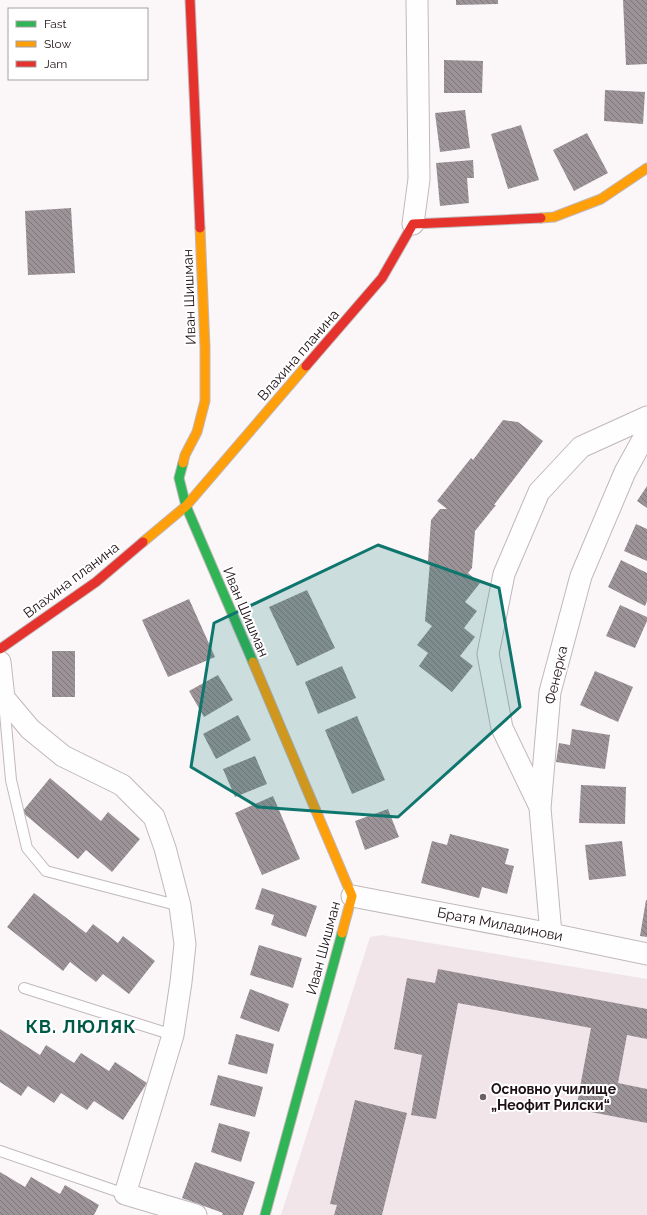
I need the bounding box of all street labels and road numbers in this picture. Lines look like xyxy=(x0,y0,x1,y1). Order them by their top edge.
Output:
street label: Иван Шишман xyxy=(179,249,199,345)
street label: Влахина планина xyxy=(254,306,342,404)
street label: Влахина планина xyxy=(20,539,122,621)
street label: Иван Шишман xyxy=(220,565,272,659)
street label: Фенерка xyxy=(542,644,570,706)
street label: Иван Шишман xyxy=(303,900,343,996)
street label: Братя Миладинови xyxy=(436,904,564,944)

